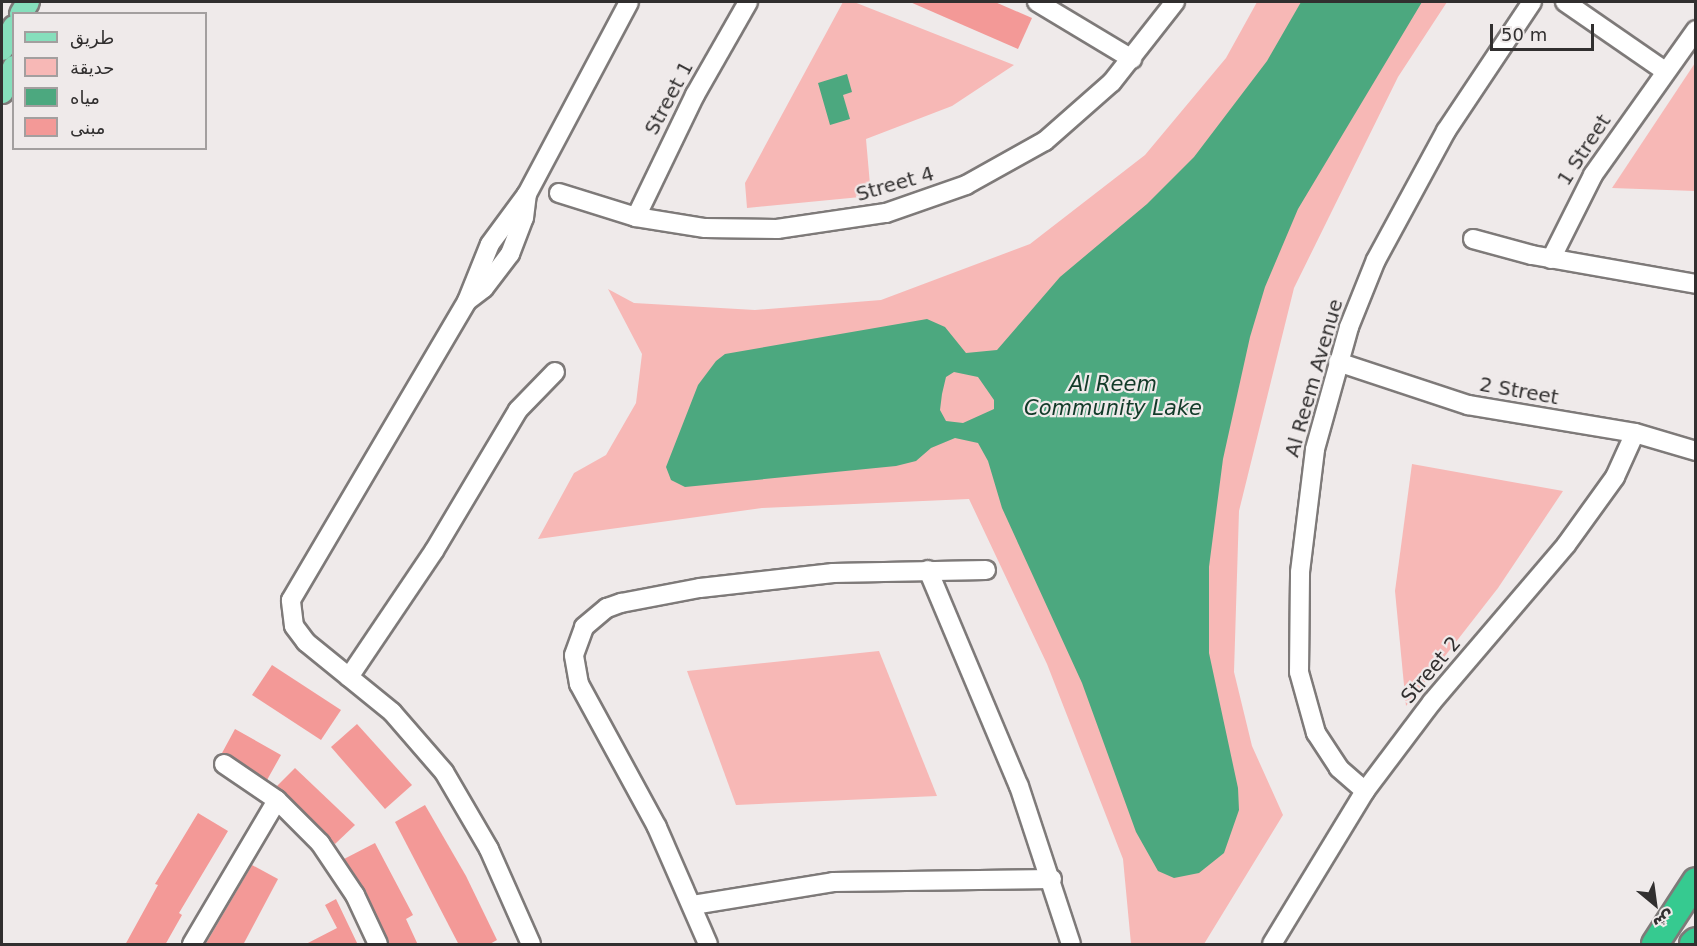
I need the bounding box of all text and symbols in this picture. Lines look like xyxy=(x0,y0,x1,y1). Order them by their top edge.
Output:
legend xyxy=(12,12,207,150)
scale bar xyxy=(1493,12,1596,50)
text: 50 m xyxy=(1501,24,1547,45)
text: طريق xyxy=(70,27,114,48)
text: حديقة xyxy=(70,57,114,78)
street label: Street 1 xyxy=(640,57,698,139)
text: مياه xyxy=(70,87,100,108)
street label: 1 Street xyxy=(1552,110,1616,190)
text: مبنى xyxy=(70,117,106,138)
street label: Street 4 xyxy=(853,161,937,207)
street label: Al Reem Avenue xyxy=(1280,296,1348,460)
water label: Al Reem Community Lake xyxy=(1024,371,1202,421)
street label: 2 Street xyxy=(1478,372,1560,410)
street label: Street 2 xyxy=(1396,632,1466,708)
north arrow xyxy=(1625,874,1685,934)
text: ش xyxy=(1650,907,1678,934)

